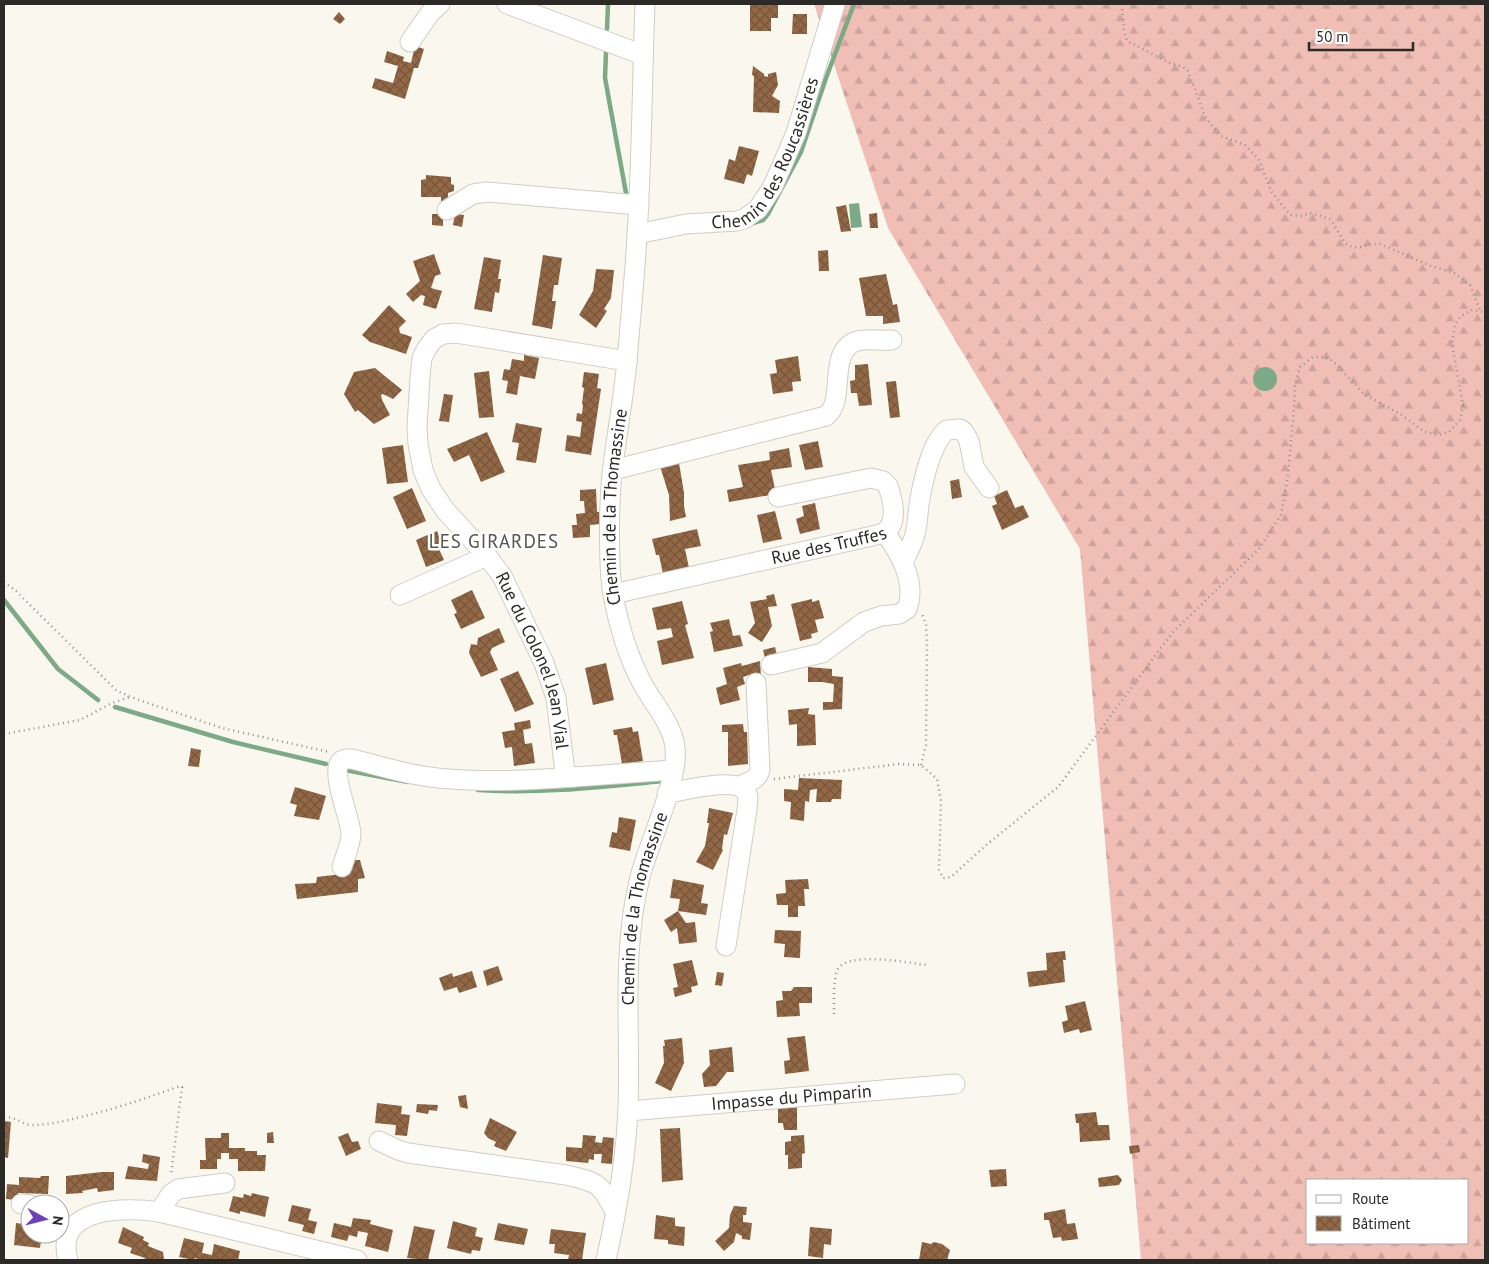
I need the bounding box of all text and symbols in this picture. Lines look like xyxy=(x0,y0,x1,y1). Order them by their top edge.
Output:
scale bar xyxy=(1309,20,1413,52)
text: 50 m xyxy=(1316,27,1349,46)
street label: Chemin des Roucassières xyxy=(711,74,823,233)
street label: Chemin de la Thomassine xyxy=(597,407,632,607)
street label: Rue des Truffes xyxy=(769,521,890,569)
district label: LES GIRARDES xyxy=(429,529,559,553)
street label: Rue du Colonel Jean Vial xyxy=(491,568,574,751)
street label: Chemin de la Thomassine xyxy=(616,809,672,1006)
street label: Impasse du Pimparin xyxy=(710,1079,873,1115)
legend xyxy=(1306,1179,1469,1244)
text: Route xyxy=(1352,1189,1389,1208)
north arrow xyxy=(20,1194,70,1244)
text: Bâtiment xyxy=(1352,1214,1410,1233)
text: N xyxy=(48,1215,67,1226)

